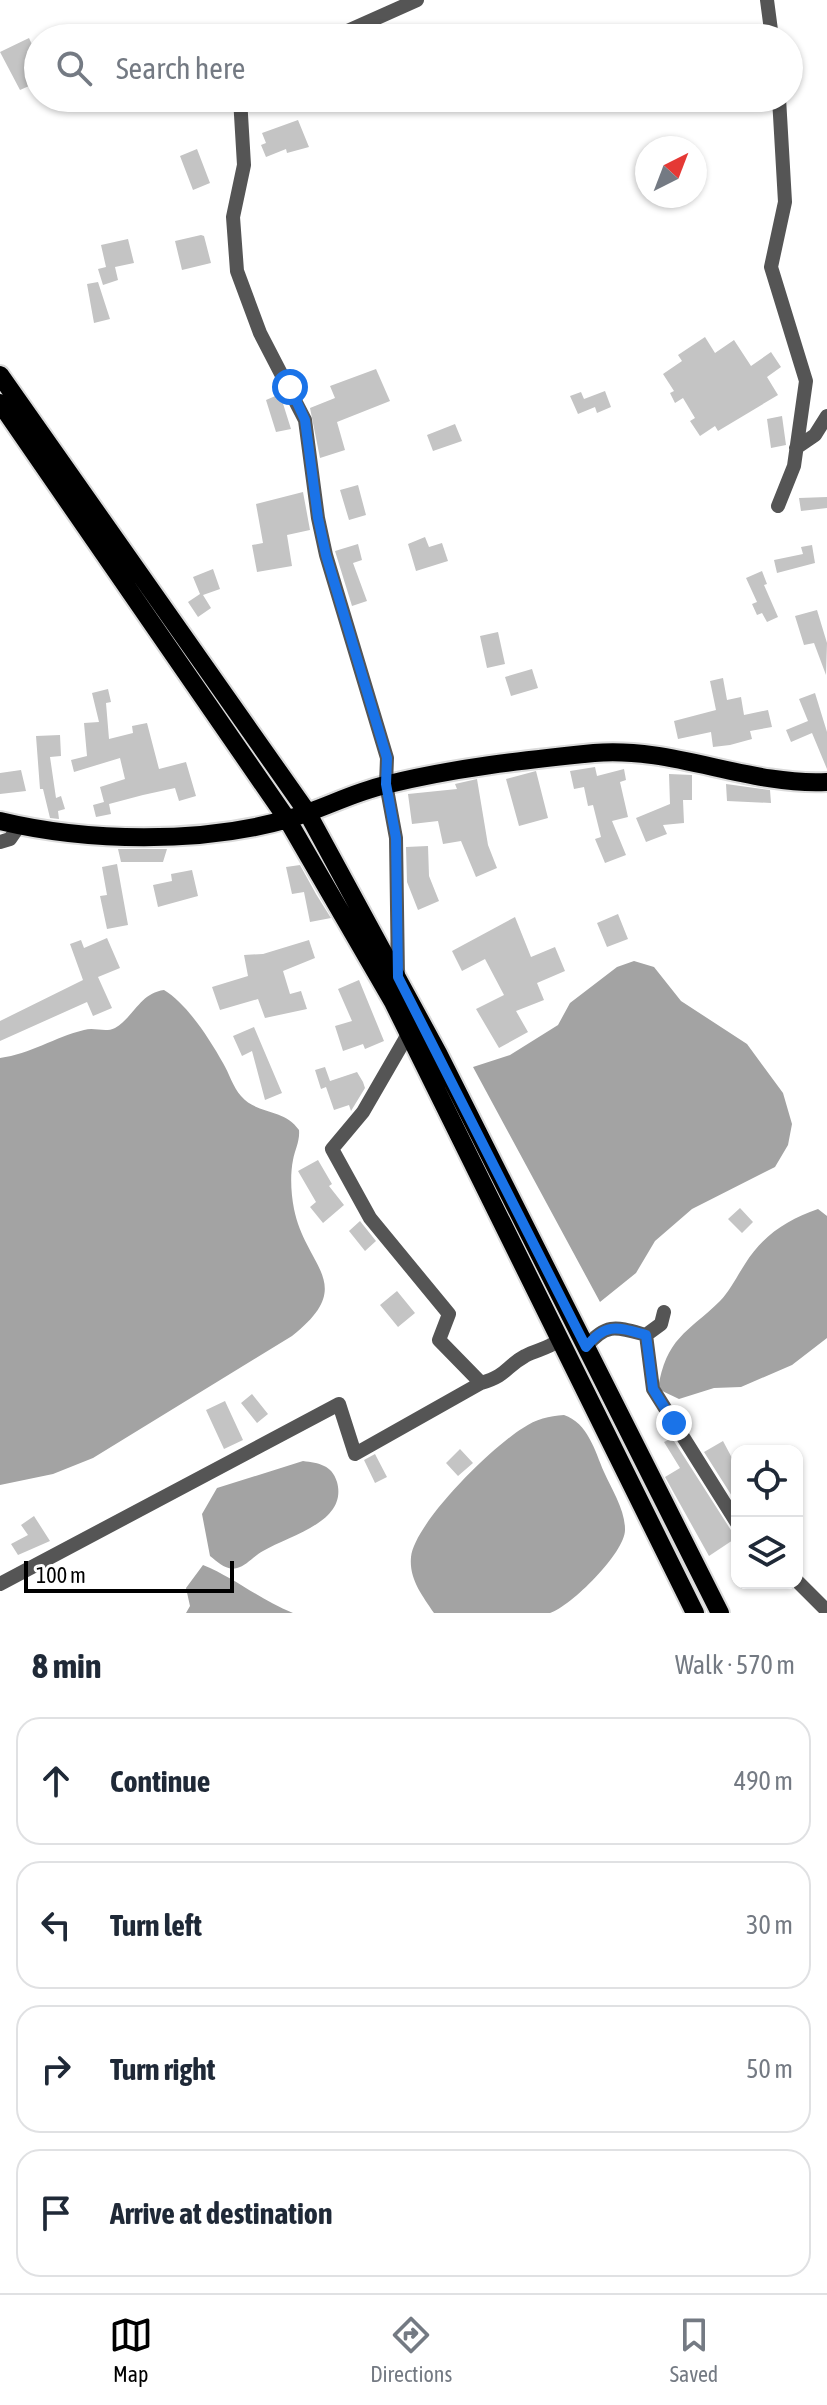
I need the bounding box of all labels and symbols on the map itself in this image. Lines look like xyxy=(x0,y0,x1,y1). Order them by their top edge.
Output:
north arrow xyxy=(635,136,707,208)
route start xyxy=(272,369,308,405)
route end xyxy=(656,1405,692,1441)
scale bar xyxy=(24,1557,234,1593)

